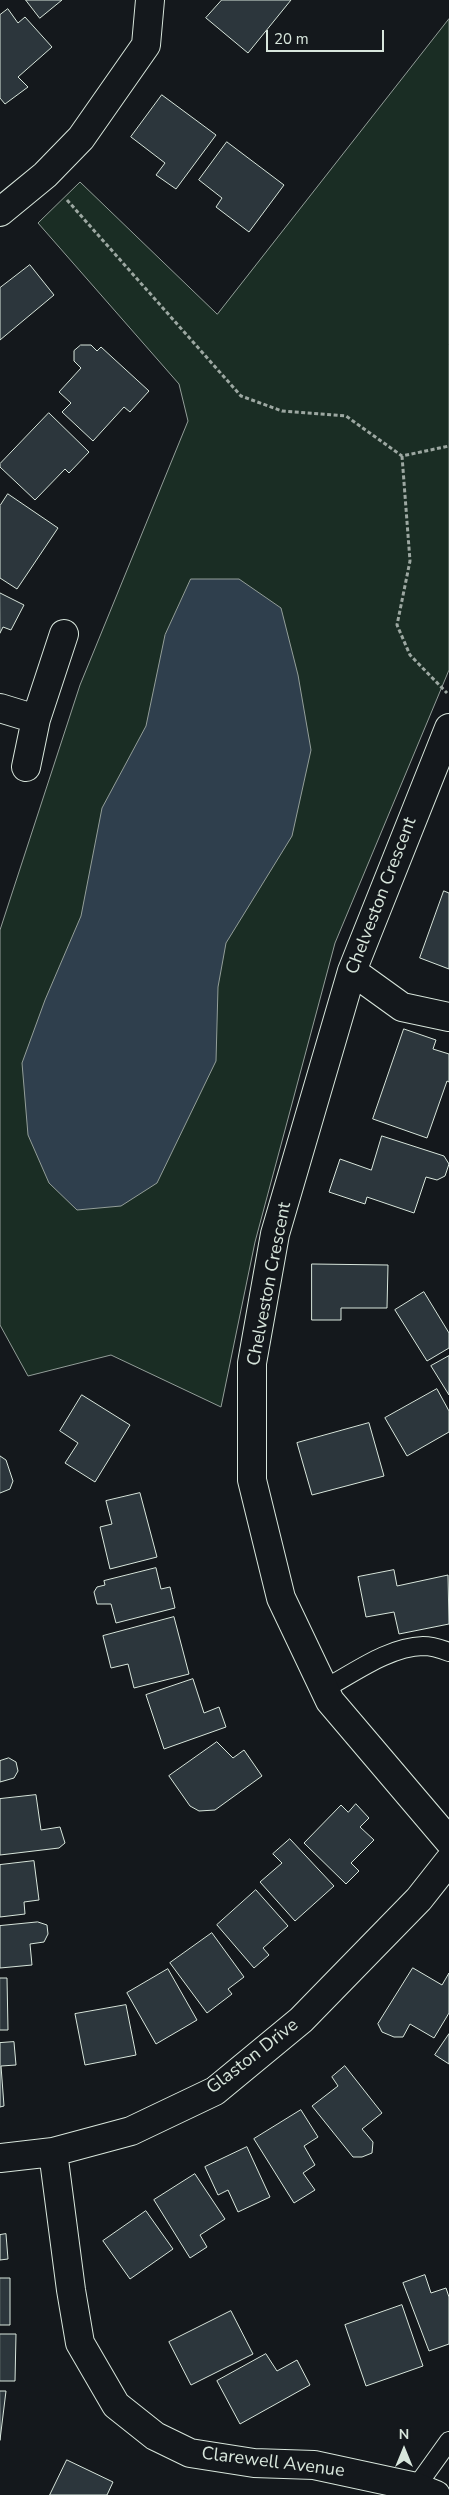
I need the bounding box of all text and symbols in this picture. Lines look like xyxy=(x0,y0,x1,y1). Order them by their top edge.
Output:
scale bar xyxy=(269,20,386,52)
text: 20 m xyxy=(274,29,309,49)
street label: Chelveston Crescent xyxy=(342,814,422,978)
street label: Chelveston Crescent xyxy=(244,1200,296,1368)
street label: Glaston Drive xyxy=(203,2015,303,2099)
north arrow xyxy=(379,2425,429,2475)
text: N xyxy=(399,2425,409,2444)
street label: Clarewell Avenue xyxy=(200,2444,346,2482)

